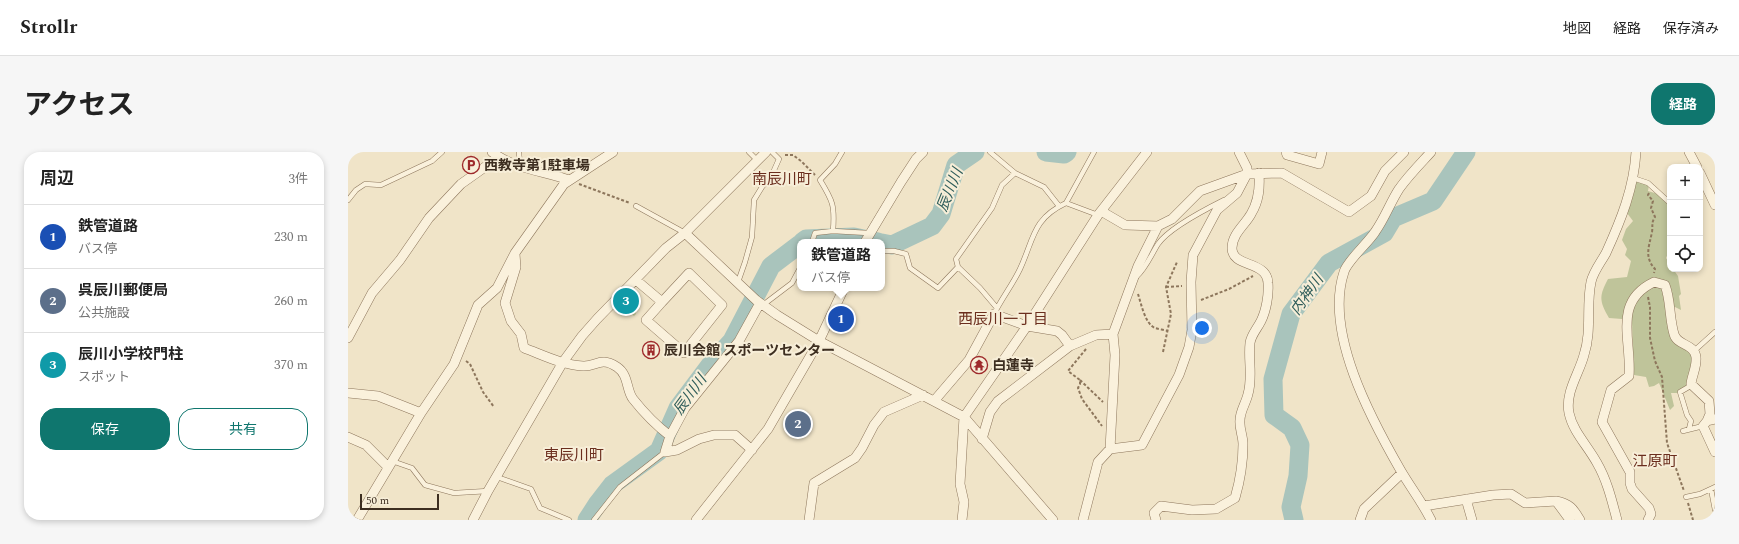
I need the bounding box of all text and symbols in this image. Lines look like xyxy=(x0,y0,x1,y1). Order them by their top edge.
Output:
text: Strollr xyxy=(20,13,77,42)
text: 地図 xyxy=(1563,18,1591,39)
text: 経路 xyxy=(1613,18,1641,39)
text: 保存済み xyxy=(1663,18,1719,39)
button: 経路 xyxy=(1651,83,1715,125)
text: アクセス xyxy=(24,84,135,127)
parking icon: 西教寺第1駐車場 xyxy=(461,155,481,175)
place label: 西教寺第1駐車場 xyxy=(484,155,590,176)
water label: 辰川川 xyxy=(931,163,970,215)
map controls xyxy=(1667,164,1703,272)
button: + xyxy=(1667,164,1703,200)
text: 周辺 xyxy=(40,166,74,192)
district label: 南辰川町 xyxy=(752,168,812,191)
text: 3件 xyxy=(288,169,308,189)
button: − xyxy=(1667,200,1703,236)
text: 鉄管道路 xyxy=(78,215,138,238)
text: 1 xyxy=(49,227,57,247)
text: 230 m xyxy=(274,227,308,247)
button: locate xyxy=(1667,236,1703,272)
text: バス停 xyxy=(78,239,117,259)
popup xyxy=(797,239,885,291)
text: 鉄管道路 xyxy=(811,244,871,267)
text: バス停 xyxy=(811,268,850,288)
water label: 内神川 xyxy=(1285,268,1330,320)
text: 呉辰川郵便局 xyxy=(78,279,168,302)
pin: 3 xyxy=(613,286,639,316)
text: 2 xyxy=(49,291,57,311)
text: 260 m xyxy=(274,291,308,311)
text: 公共施設 xyxy=(78,303,130,323)
pin: 1 xyxy=(828,304,854,334)
district label: 西辰川一丁目 xyxy=(958,308,1048,331)
your location xyxy=(1192,318,1212,338)
building icon: 辰川会館 スポーツセンター xyxy=(641,340,661,360)
place label: 辰川会館 スポーツセンター xyxy=(664,340,835,361)
text: 辰川小学校門柱 xyxy=(78,343,183,366)
text: 3 xyxy=(49,355,57,375)
text: 370 m xyxy=(274,355,308,375)
temple icon: 白蓮寺 xyxy=(969,355,989,375)
place label: 白蓮寺 xyxy=(992,355,1034,376)
text: スポット xyxy=(78,367,130,387)
water label: 辰川川 xyxy=(667,368,714,420)
button: 保存 xyxy=(40,408,170,450)
button: 共有 xyxy=(178,408,308,450)
pin: 2 xyxy=(785,409,811,439)
district label: 東辰川町 xyxy=(544,444,604,467)
district label: 江原町 xyxy=(1632,450,1678,473)
scale bar xyxy=(360,492,439,511)
text: 50 m xyxy=(366,492,389,509)

